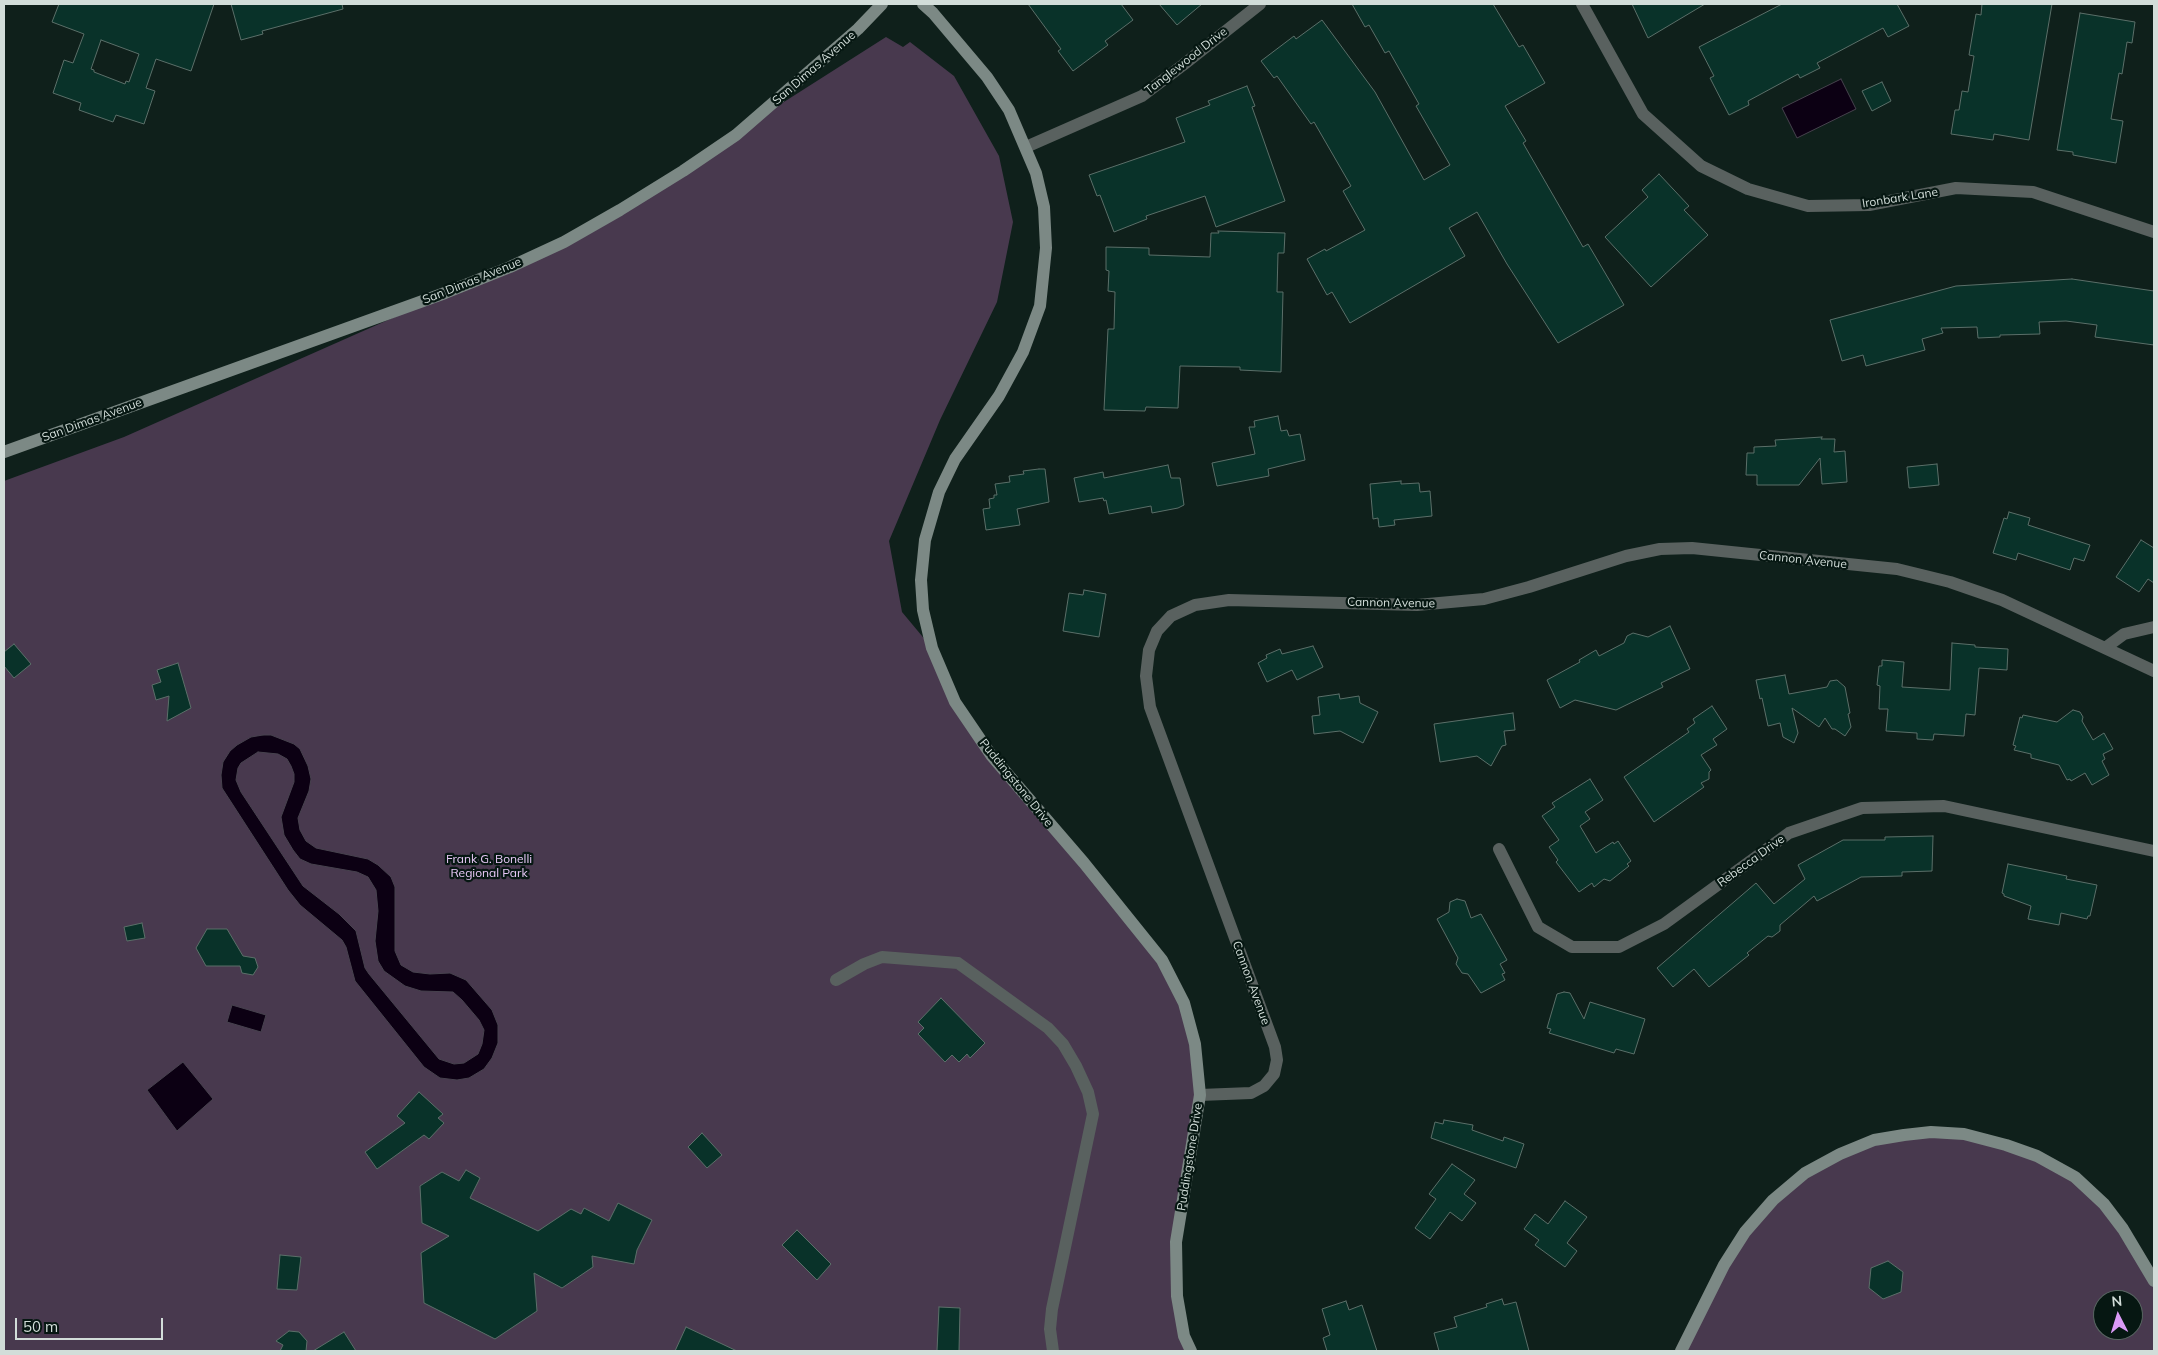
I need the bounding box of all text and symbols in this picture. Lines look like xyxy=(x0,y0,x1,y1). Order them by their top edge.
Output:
street label: Tanglewood Drive xyxy=(1142,24,1230,98)
street label: San Dimas Avenue xyxy=(770,28,858,108)
street label: Ironbark Lane xyxy=(1861,185,1939,211)
street label: San Dimas Avenue xyxy=(420,255,524,307)
street label: San Dimas Avenue xyxy=(40,395,144,445)
street label: Cannon Avenue xyxy=(1758,548,1848,572)
street label: Cannon Avenue xyxy=(1347,595,1435,611)
street label: Puddingstone Drive xyxy=(976,736,1056,830)
street label: Rebecca Drive xyxy=(1715,832,1787,890)
park label: Frank G. Bonelli Regional Park xyxy=(446,852,532,880)
street label: Cannon Avenue xyxy=(1229,939,1273,1027)
street label: Puddingstone Drive xyxy=(1174,1102,1206,1212)
north arrow xyxy=(2093,1290,2143,1340)
text: N xyxy=(2111,1292,2123,1310)
scale bar xyxy=(18,1308,165,1340)
text: 50 m xyxy=(23,1317,58,1336)

